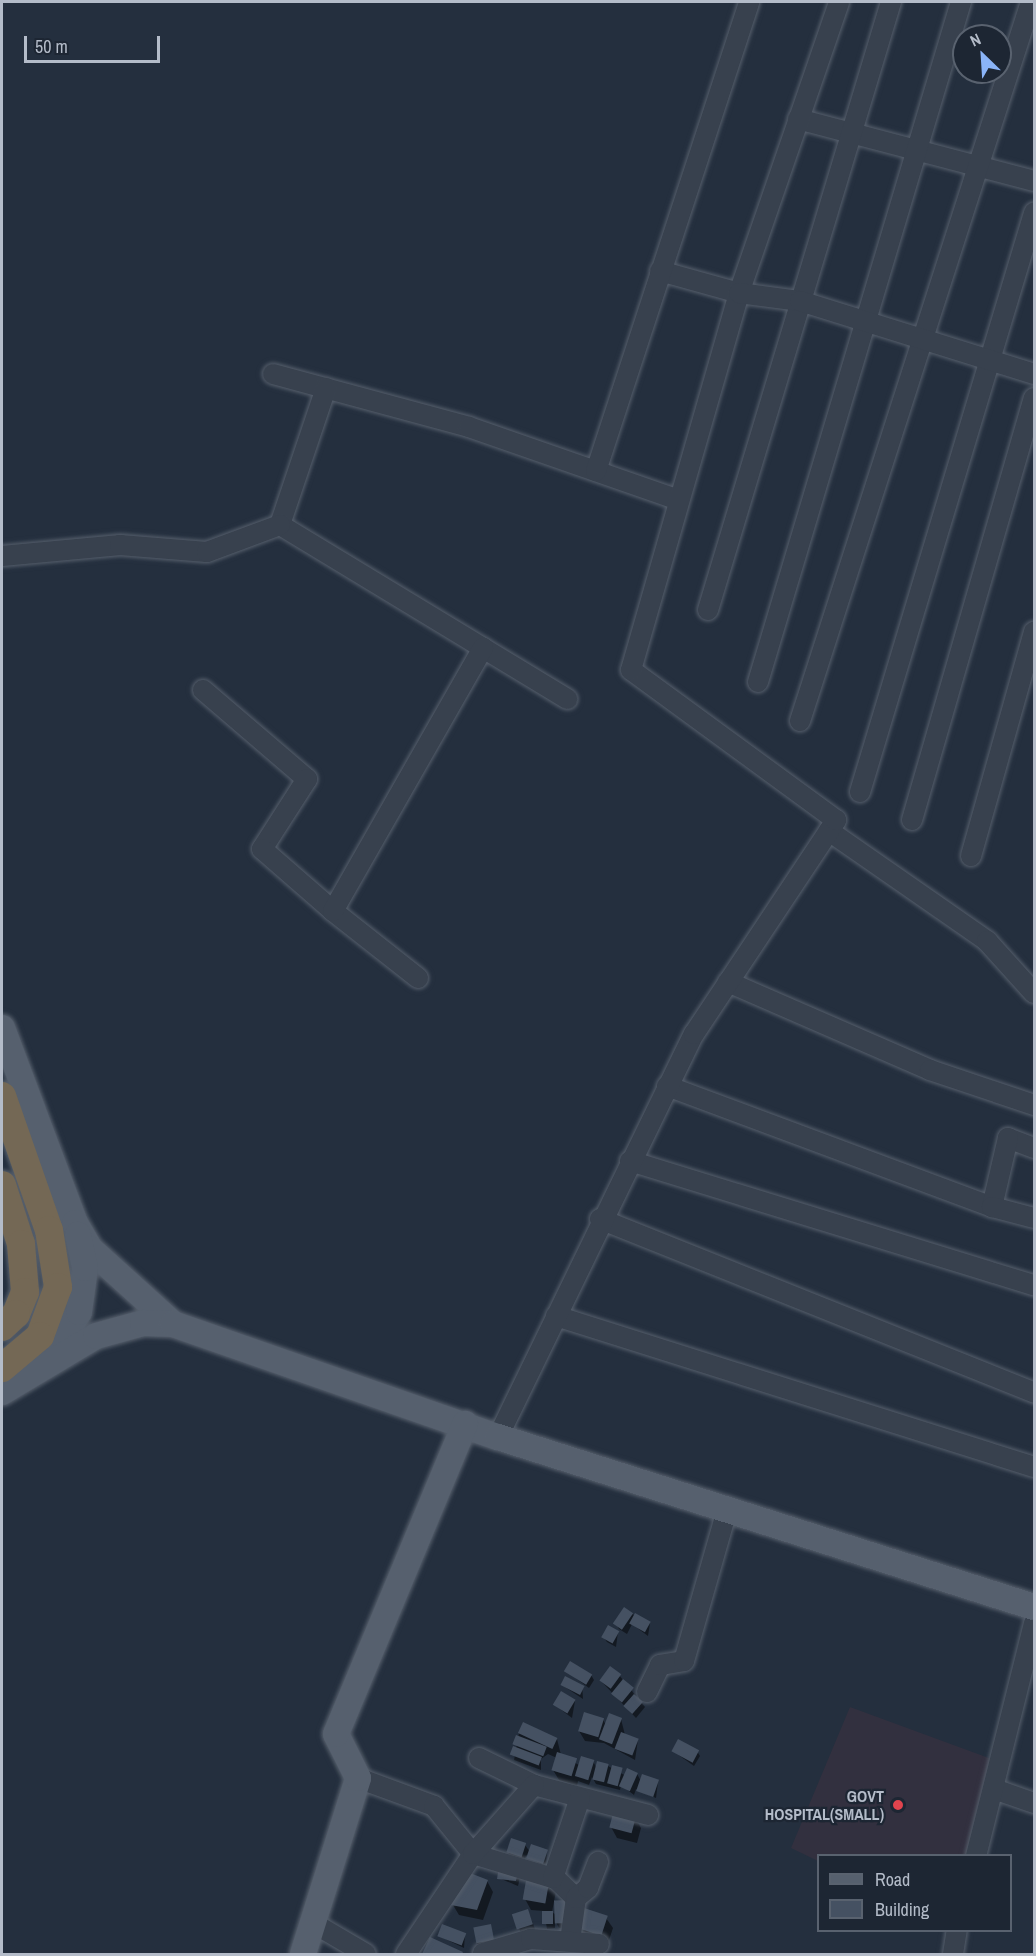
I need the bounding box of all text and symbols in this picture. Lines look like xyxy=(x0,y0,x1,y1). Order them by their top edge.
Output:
scale bar xyxy=(27,24,164,62)
north arrow xyxy=(952,24,1012,84)
text: N xyxy=(966,28,984,51)
text: 50 m xyxy=(35,34,68,59)
place label: GOVT HOSPITAL(SMALL) xyxy=(765,1786,884,1824)
marker: GOVT HOSPITAL(SMALL) xyxy=(889,1796,907,1814)
legend xyxy=(817,1854,1012,1932)
text: Road xyxy=(875,1867,910,1892)
text: Building xyxy=(875,1897,929,1922)

